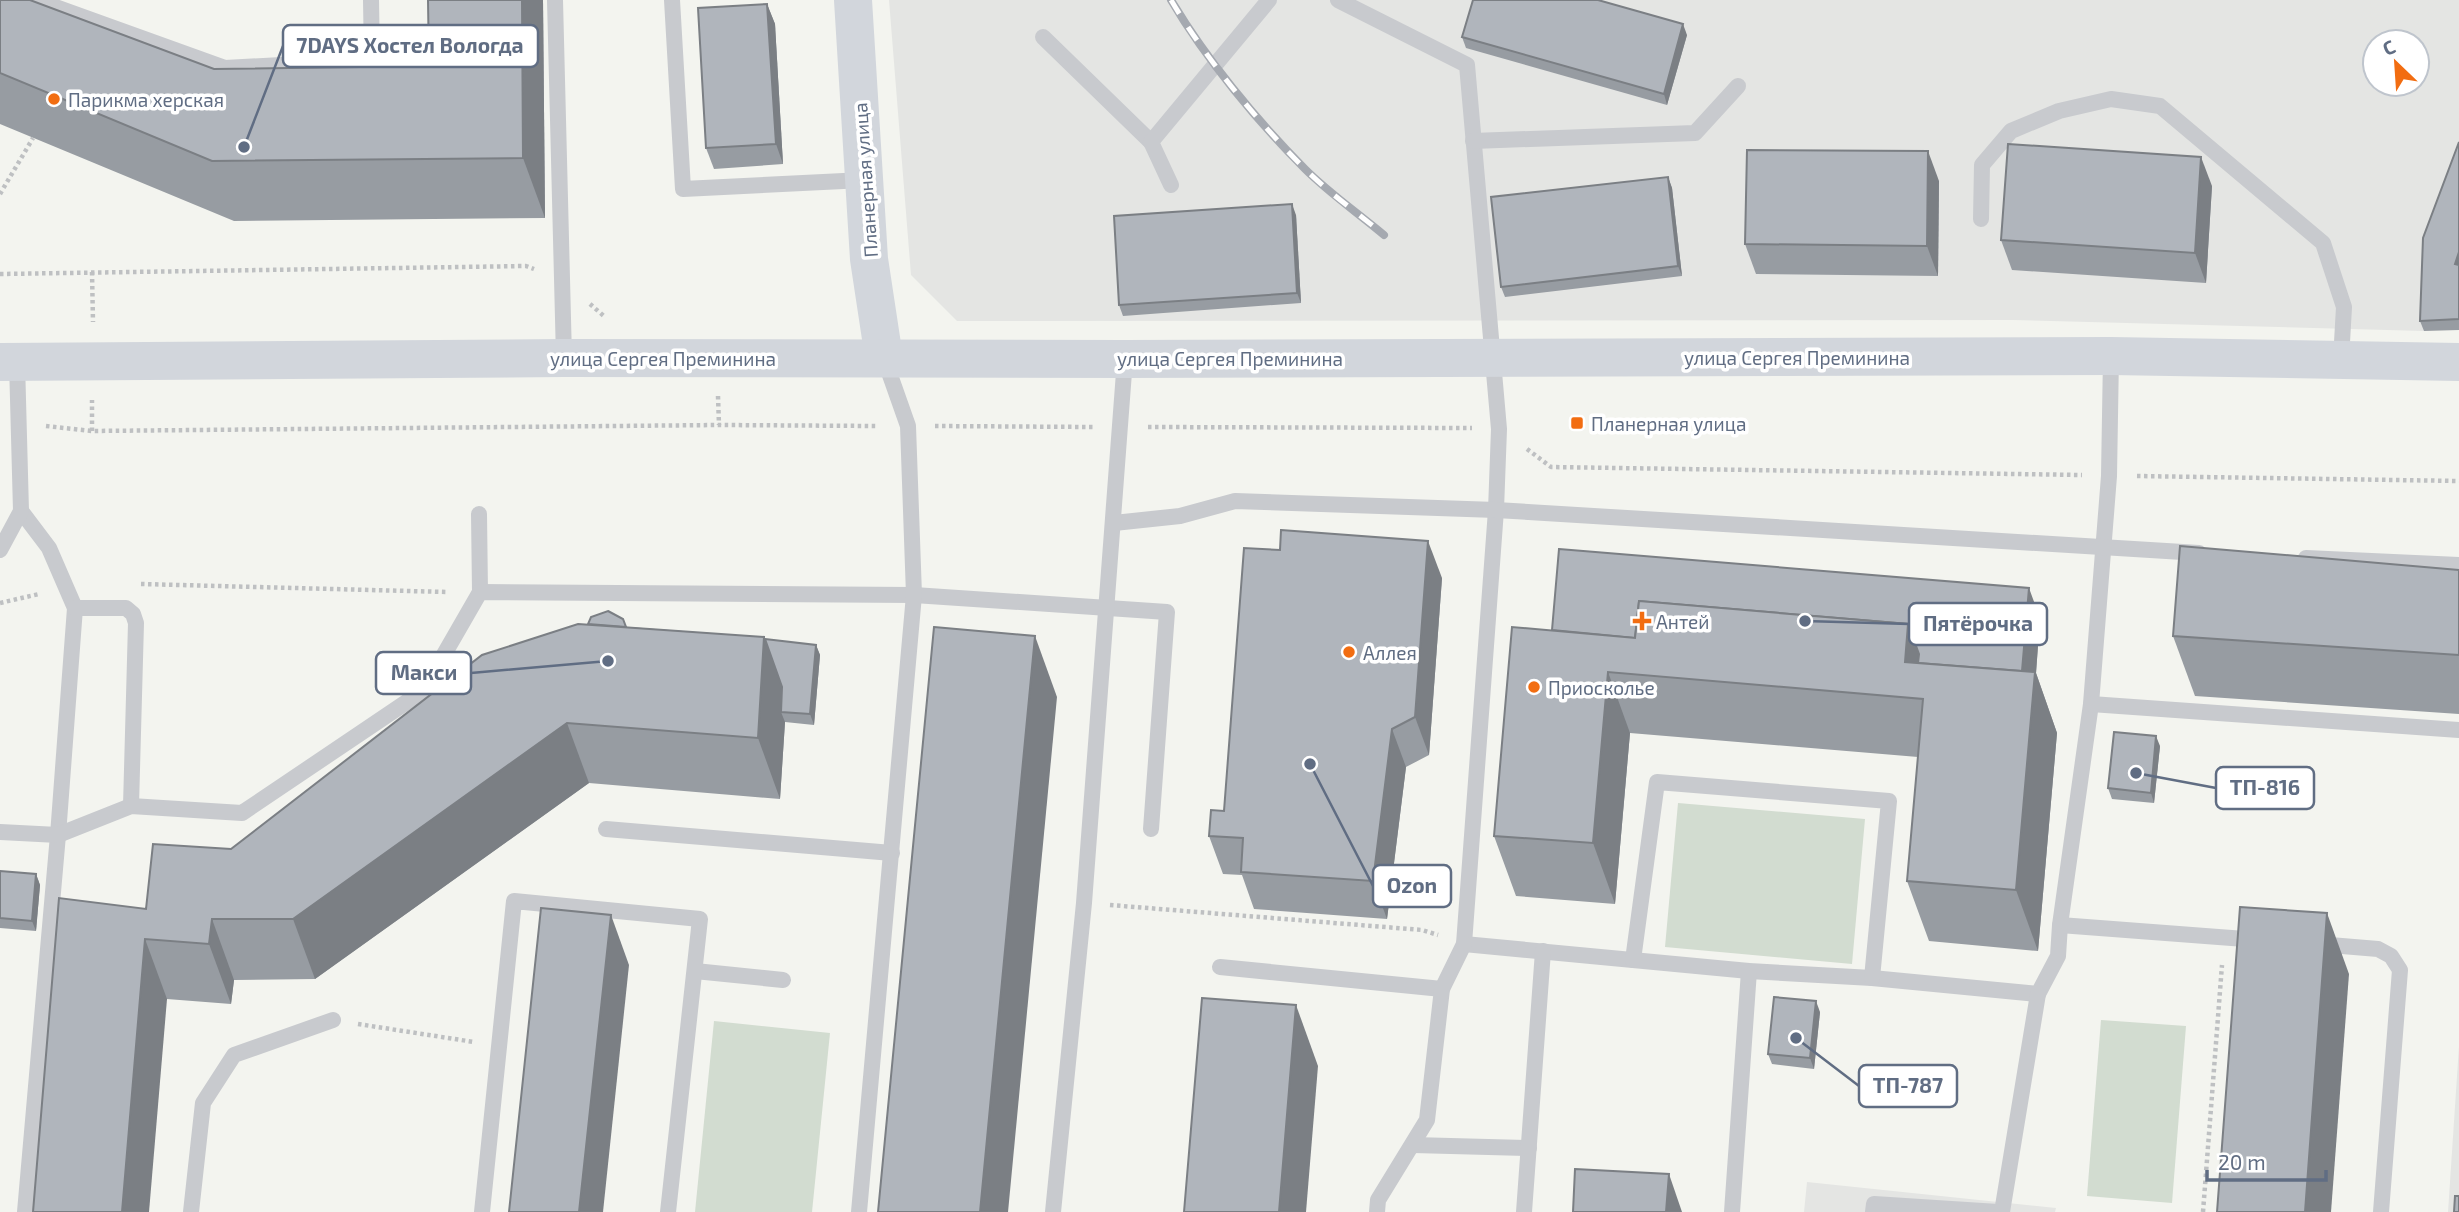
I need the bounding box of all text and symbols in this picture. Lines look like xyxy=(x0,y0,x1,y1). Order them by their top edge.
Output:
callout: 7DAYS Хостел Вологда xyxy=(283,25,538,67)
north arrow xyxy=(2361,28,2431,98)
text: 7DAYS Хостел Вологда xyxy=(296,32,524,57)
text: С xyxy=(2379,34,2399,60)
place label: Парикма херская xyxy=(68,88,224,111)
marker: Парикма херская xyxy=(46,91,62,107)
street label: Планерная улица xyxy=(848,102,883,258)
street label: улица Сергея Преминина xyxy=(1684,346,1910,370)
street label: улица Сергея Преминина xyxy=(550,347,776,371)
street label: улица Сергея Преминина xyxy=(1117,347,1343,371)
place label: Планерная улица xyxy=(1591,412,1746,436)
marker: Планерная улица xyxy=(1569,415,1585,431)
callout: Пятёрочка xyxy=(1909,603,2047,645)
place label: Антей xyxy=(1656,610,1709,633)
text: Пятёрочка xyxy=(1923,610,2033,635)
marker: Антей xyxy=(1634,613,1650,629)
place label: Аллея xyxy=(1363,641,1417,664)
marker: Аллея xyxy=(1341,644,1357,660)
callout: Макси xyxy=(376,652,471,694)
text: Макси xyxy=(391,659,457,684)
place label: Приосколье xyxy=(1548,676,1655,699)
marker: Приосколье xyxy=(1526,679,1542,695)
callout: ТП-816 xyxy=(2216,767,2314,809)
text: ТП-816 xyxy=(2230,774,2300,799)
callout: Ozon xyxy=(1373,865,1451,907)
text: Ozon xyxy=(1387,872,1437,897)
callout: ТП-787 xyxy=(1859,1065,1957,1107)
text: ТП-787 xyxy=(1873,1072,1943,1097)
scale bar xyxy=(2207,1138,2326,1182)
text: 20 m xyxy=(2218,1149,2266,1174)

